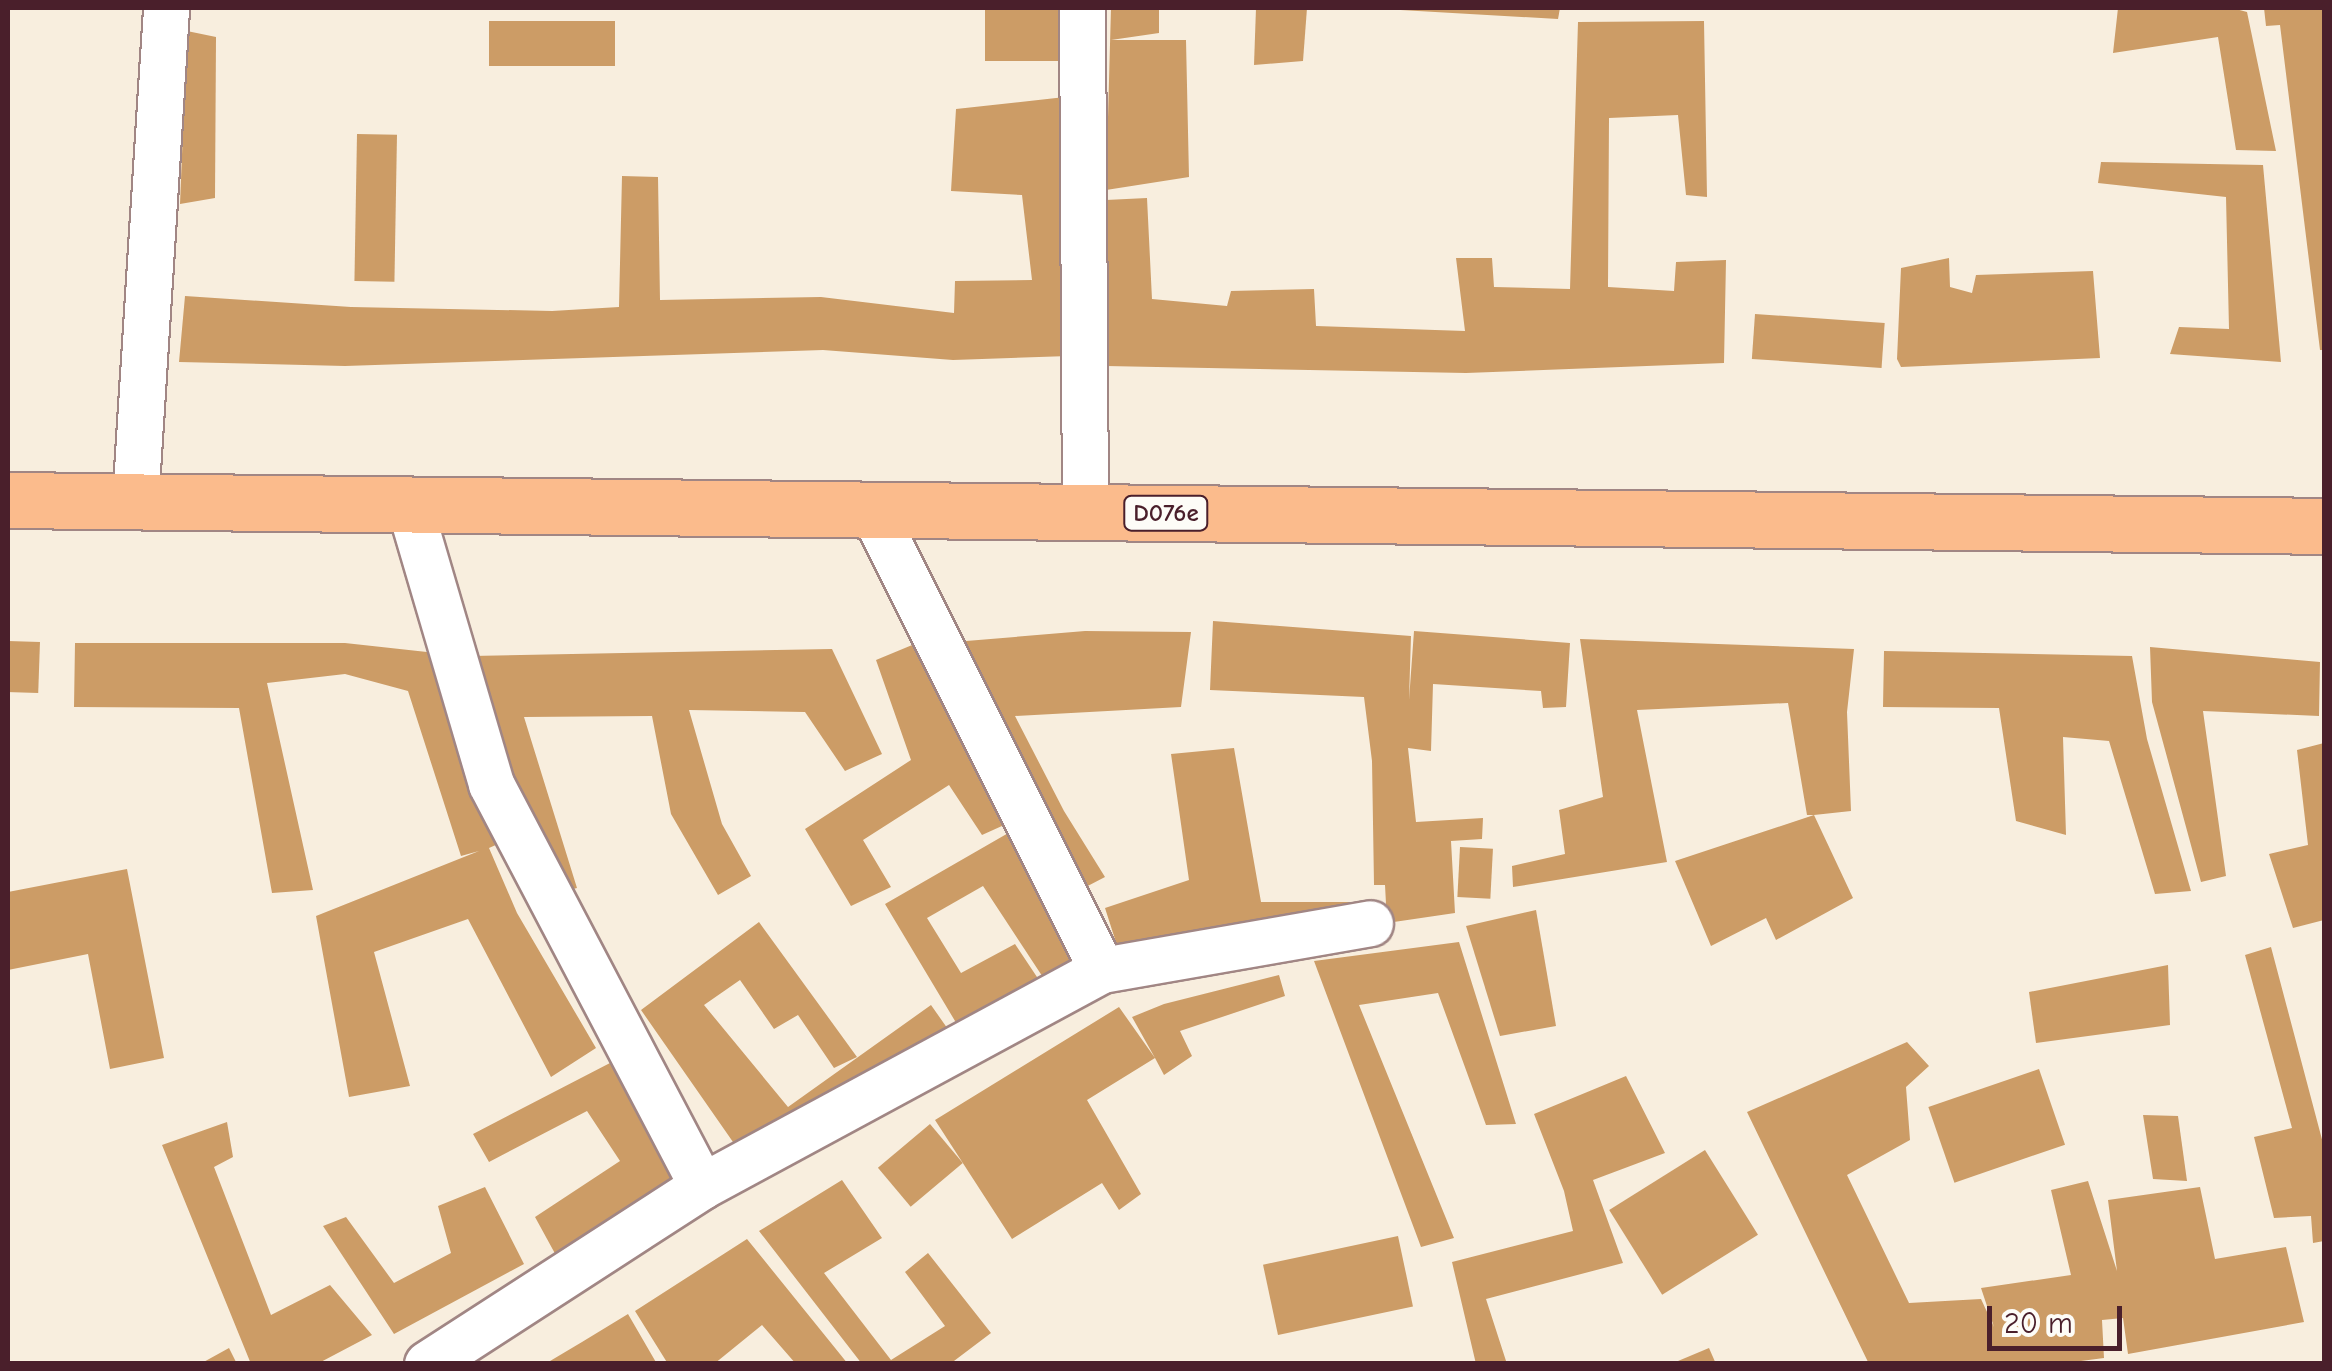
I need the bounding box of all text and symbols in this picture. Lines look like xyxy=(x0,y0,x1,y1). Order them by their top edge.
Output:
road number: D076e xyxy=(1121,493,1211,533)
scale bar xyxy=(1992,1286,2127,1348)
text: 20 m xyxy=(2004,1306,2073,1341)

